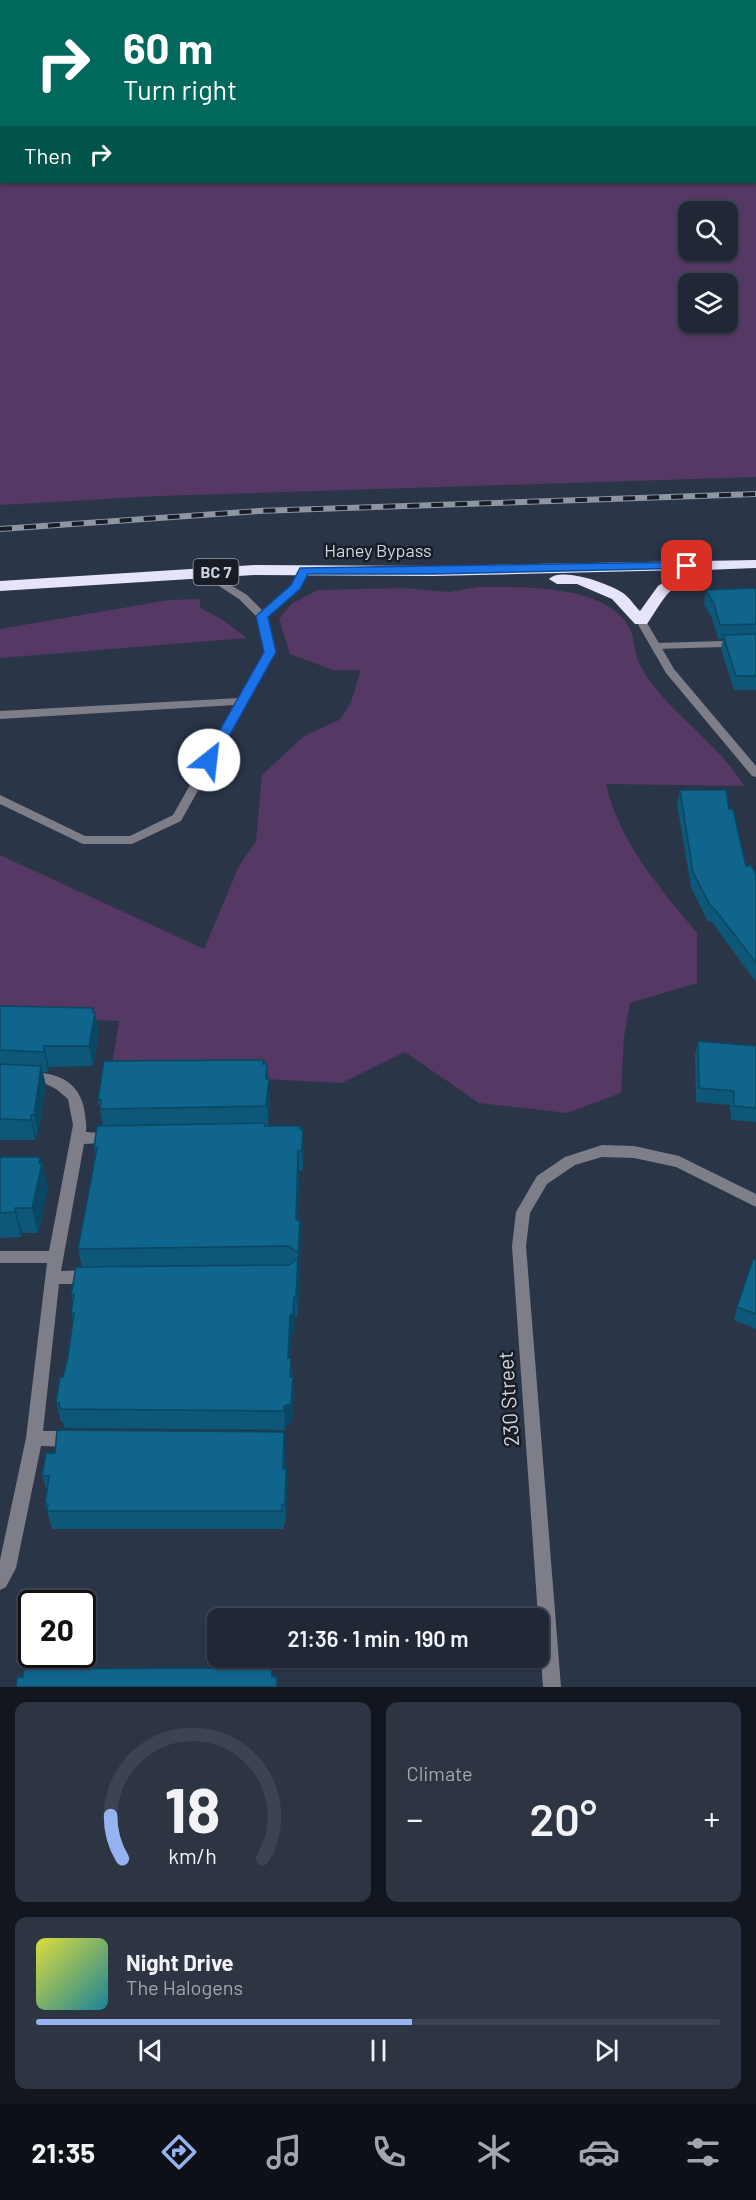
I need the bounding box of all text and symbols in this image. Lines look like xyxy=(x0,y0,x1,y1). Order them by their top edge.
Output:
text: 60 m xyxy=(123,22,213,72)
icon: right xyxy=(24,24,102,102)
text: Turn right xyxy=(123,73,237,105)
icon: right xyxy=(84,138,117,171)
text: Then xyxy=(24,142,72,168)
map controls xyxy=(678,201,738,333)
button: search xyxy=(678,201,738,261)
button: layers xyxy=(678,273,738,333)
street label: Haney Bypass xyxy=(324,539,432,561)
pin xyxy=(661,540,712,591)
icon: arrive xyxy=(670,549,703,582)
road number: BC 7 xyxy=(194,559,238,585)
position arrow xyxy=(177,728,241,792)
street label: 230 Street xyxy=(492,1351,523,1448)
speed limit sign: 20 xyxy=(18,1590,96,1668)
text: 21:36 · 1 min · 190 m xyxy=(288,1625,468,1651)
text: Climate xyxy=(407,1761,473,1785)
text: 18 xyxy=(165,1771,221,1845)
text: 20° xyxy=(530,1791,597,1845)
text: − xyxy=(407,1798,423,1838)
text: + xyxy=(704,1798,720,1838)
text: km/h xyxy=(168,1843,217,1868)
text: Night Drive xyxy=(126,1949,234,1975)
text: The Halogens xyxy=(126,1975,243,1999)
icon: previous xyxy=(134,2034,167,2067)
icon: pause xyxy=(362,2034,395,2067)
icon: next xyxy=(590,2034,623,2067)
icon: directions xyxy=(158,2131,200,2173)
icon: music xyxy=(263,2131,305,2173)
icon: phone xyxy=(368,2131,410,2173)
icon: climate xyxy=(473,2131,515,2173)
icon: car xyxy=(578,2131,620,2173)
icon: filters xyxy=(682,2131,724,2173)
text: 21:35 xyxy=(31,2136,95,2168)

